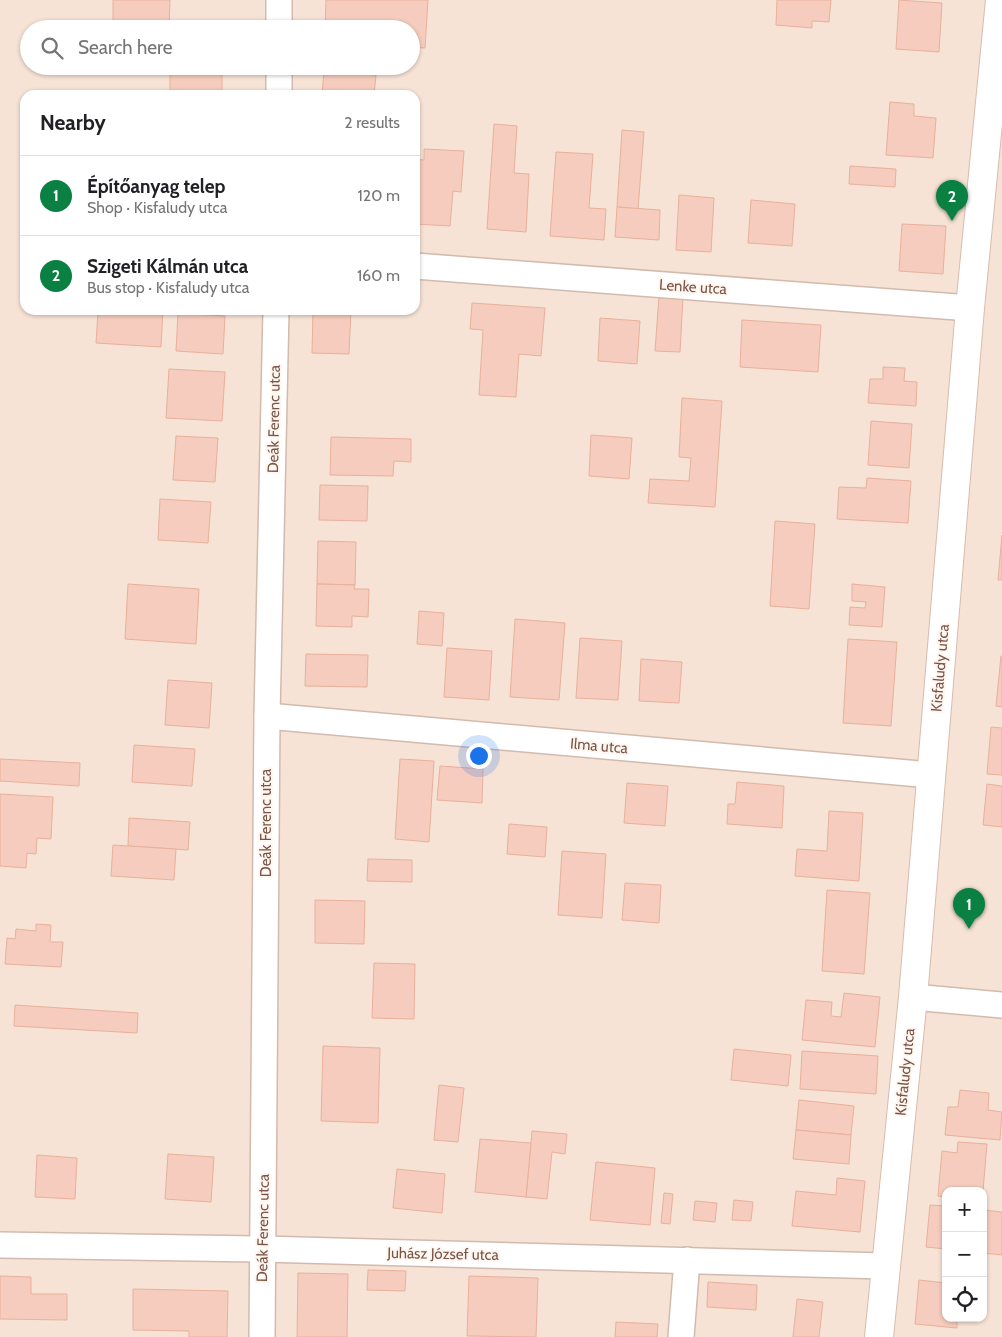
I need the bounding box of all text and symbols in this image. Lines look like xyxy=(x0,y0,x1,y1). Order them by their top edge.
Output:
search box xyxy=(20,20,420,75)
icon: search xyxy=(38,34,66,62)
text: Search here xyxy=(78,36,172,59)
text: Nearby xyxy=(40,110,106,135)
text: 2 results xyxy=(344,113,400,132)
text: Építőanyag telep xyxy=(87,175,225,198)
pin: 2 xyxy=(936,180,968,221)
text: 1 xyxy=(53,186,59,205)
text: 120 m xyxy=(358,186,400,205)
text: Shop · Kisfaludy utca xyxy=(87,198,227,217)
text: Szigeti Kálmán utca xyxy=(87,255,248,278)
text: 2 xyxy=(52,266,60,285)
text: 160 m xyxy=(357,266,400,285)
street label: Lenke utca xyxy=(659,276,728,298)
text: Bus stop · Kisfaludy utca xyxy=(87,278,249,297)
street label: Deák Ferenc utca xyxy=(264,364,284,473)
street label: Kisfaludy utca xyxy=(927,623,953,713)
street label: Ilma utca xyxy=(569,735,629,758)
your location xyxy=(466,743,492,769)
street label: Deák Ferenc utca xyxy=(257,768,275,877)
pin: 1 xyxy=(953,888,985,929)
street label: Kisfaludy utca xyxy=(891,1027,919,1117)
street label: Deák Ferenc utca xyxy=(253,1173,273,1282)
map controls xyxy=(942,1187,987,1322)
button: + xyxy=(942,1187,987,1232)
button: − xyxy=(942,1232,987,1277)
street label: Juhász József utca xyxy=(386,1244,500,1264)
button: locate xyxy=(942,1277,987,1322)

